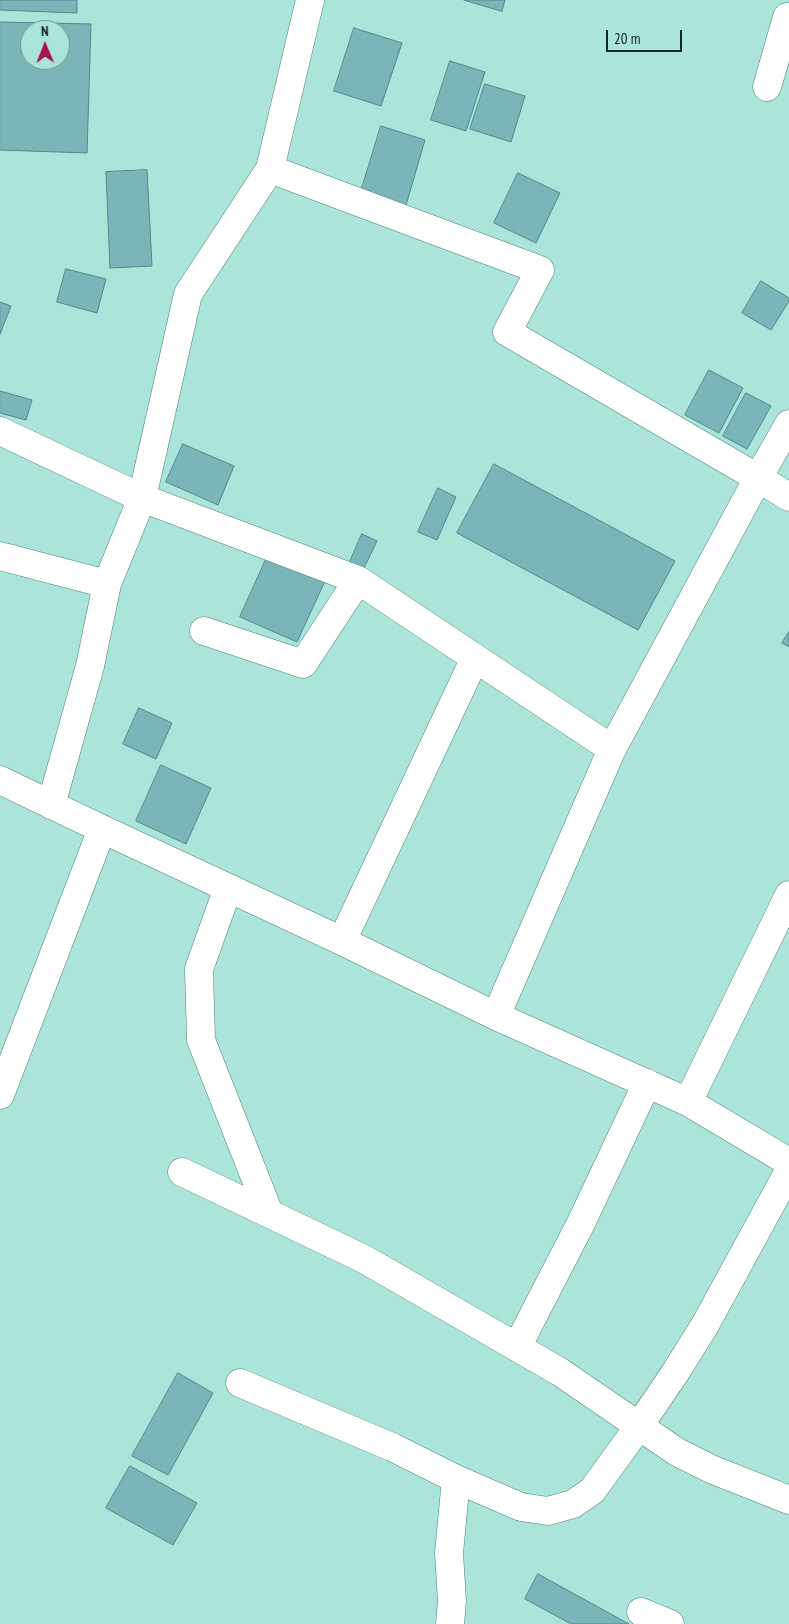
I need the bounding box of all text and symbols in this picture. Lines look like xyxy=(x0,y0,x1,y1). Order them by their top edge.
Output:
north arrow xyxy=(20,20,70,70)
scale bar xyxy=(609,20,685,52)
text: N xyxy=(41,22,49,40)
text: 20 m xyxy=(614,29,640,48)

